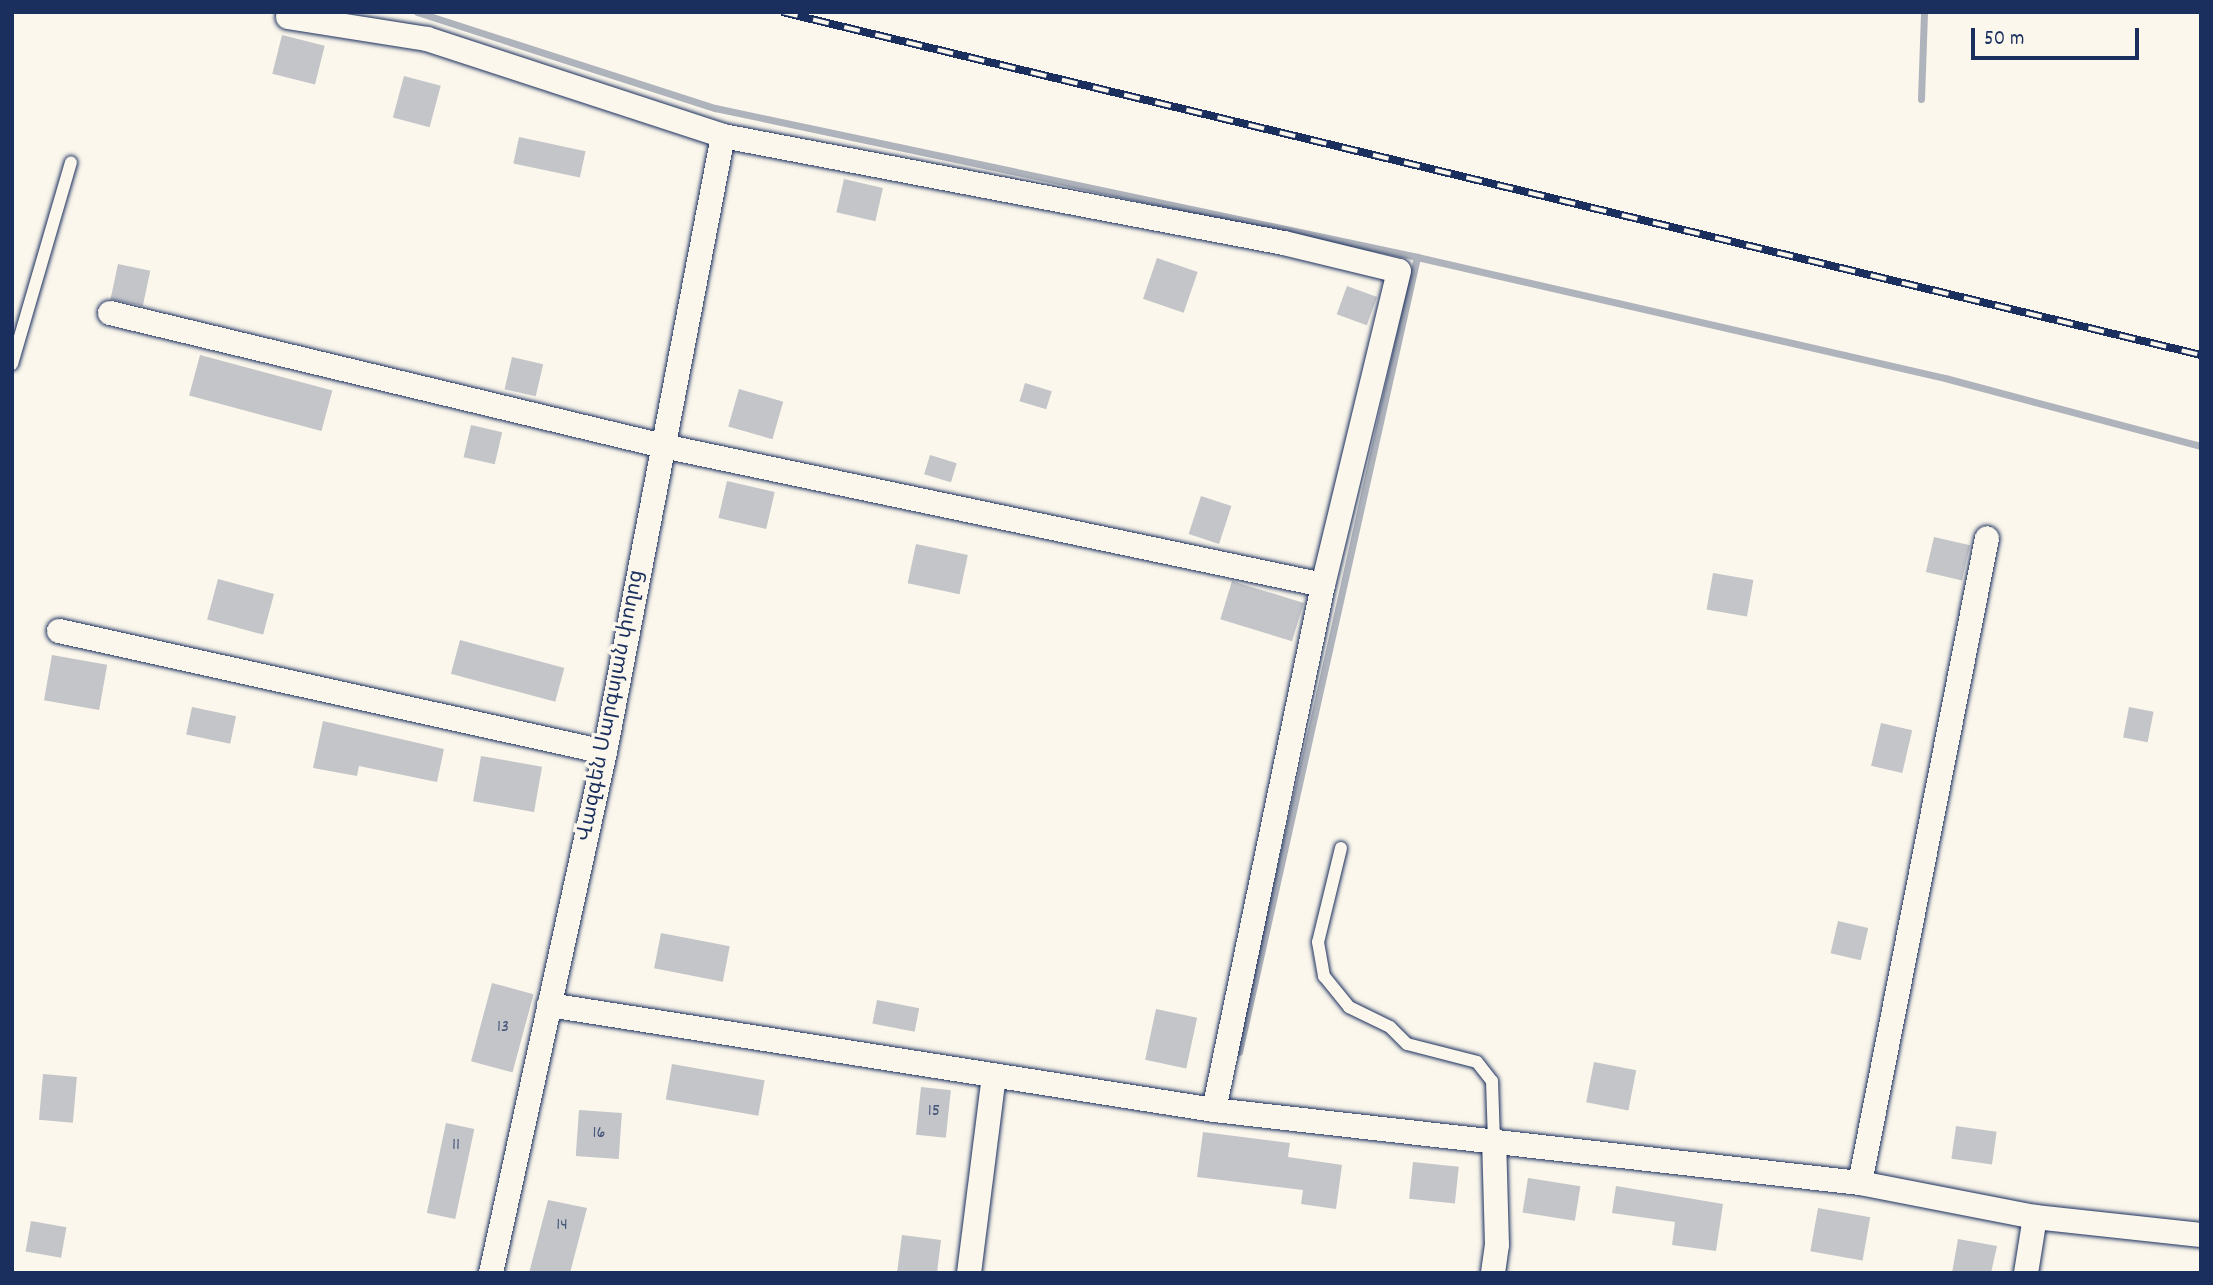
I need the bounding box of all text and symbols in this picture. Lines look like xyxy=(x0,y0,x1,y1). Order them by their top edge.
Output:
scale bar xyxy=(1975,14,2143,58)
text: 50 m xyxy=(1984,25,2024,55)
street label: Վազգեն Սարգսյան փողոց xyxy=(573,568,651,844)
house number: 13 xyxy=(497,1017,509,1039)
house number: 15 xyxy=(928,1101,940,1123)
house number: 16 xyxy=(593,1123,605,1145)
house number: 11 xyxy=(452,1135,460,1157)
house number: 14 xyxy=(556,1215,568,1237)

